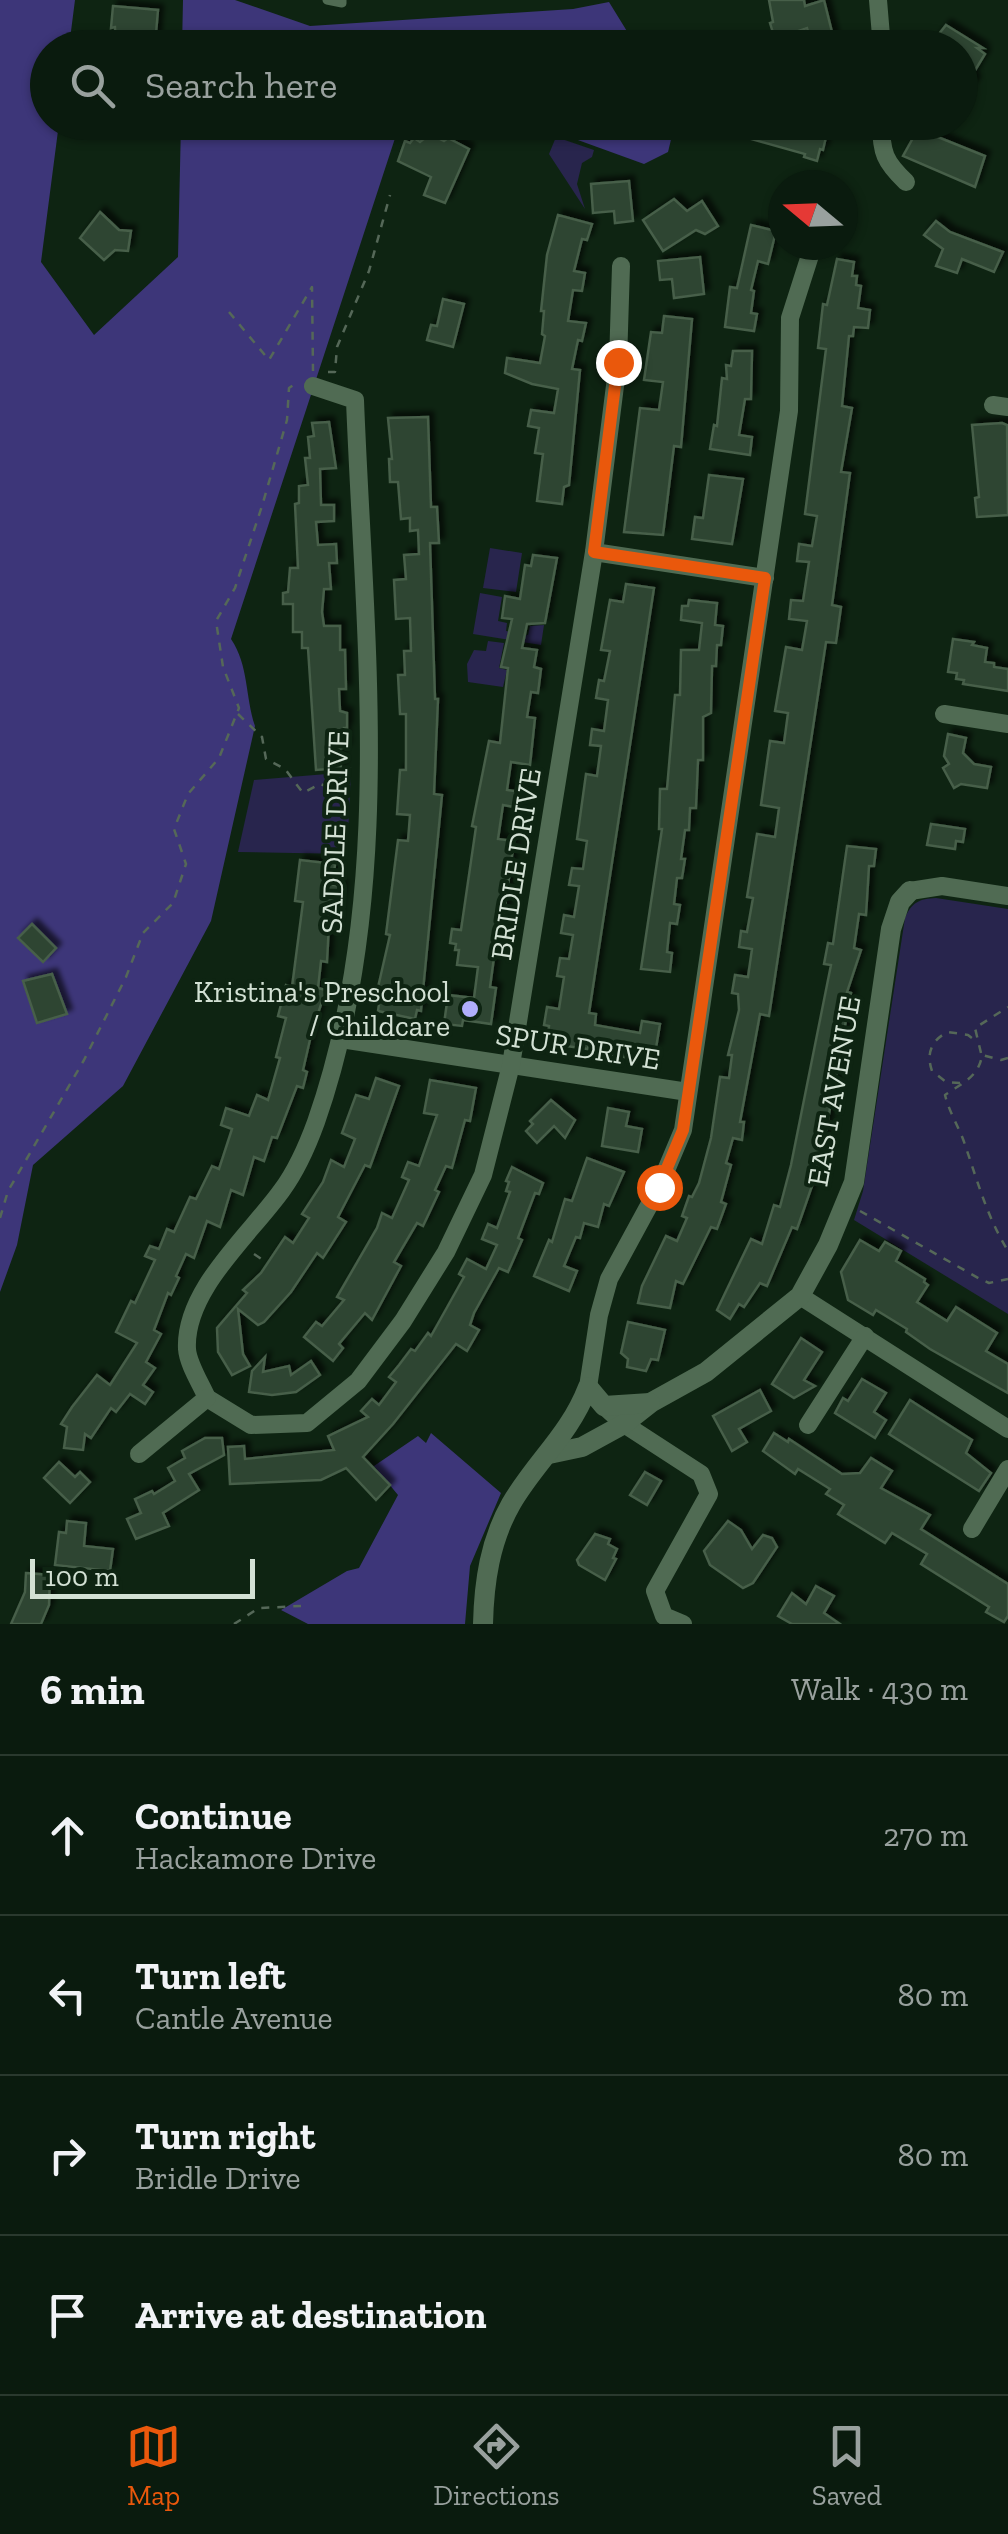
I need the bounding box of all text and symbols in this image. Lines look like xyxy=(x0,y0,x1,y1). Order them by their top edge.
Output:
search box xyxy=(30,30,978,140)
icon: search xyxy=(65,58,120,113)
text: Search here xyxy=(145,62,337,108)
north arrow xyxy=(768,170,858,260)
route end xyxy=(596,340,642,386)
street label: SADDLE DRIVE xyxy=(313,730,357,934)
street label: BRIDLE DRIVE xyxy=(483,765,549,963)
place label: Kristina's Preschool / Childcare xyxy=(194,974,450,1044)
street label: EAST AVENUE xyxy=(800,993,868,1189)
marker: Kristina's Preschool / Childcare xyxy=(459,998,481,1020)
street label: SPUR DRIVE xyxy=(493,1016,663,1078)
route start xyxy=(637,1165,683,1211)
scale bar xyxy=(30,1554,255,1598)
text: 100 m xyxy=(45,1560,119,1593)
text: 6 min xyxy=(40,1664,145,1715)
text: Walk · 430 m xyxy=(791,1670,968,1708)
text: Continue xyxy=(135,1793,292,1839)
icon: ahead xyxy=(40,1808,95,1863)
text: 270 m xyxy=(883,1816,968,1854)
text: Hackamore Drive xyxy=(135,1839,376,1877)
text: Turn left xyxy=(135,1953,286,1999)
icon: left xyxy=(40,1968,95,2023)
text: 80 m xyxy=(897,1976,968,2014)
text: Cantle Avenue xyxy=(135,1999,333,2037)
text: Turn right xyxy=(135,2113,315,2159)
icon: right xyxy=(40,2128,95,2183)
text: 80 m xyxy=(897,2136,968,2174)
text: Bridle Drive xyxy=(135,2159,300,2197)
icon: arrive xyxy=(40,2288,95,2343)
text: Arrive at destination xyxy=(135,2292,486,2338)
tab: Map xyxy=(126,2419,181,2512)
tab: Directions xyxy=(433,2419,560,2512)
tab: Saved xyxy=(812,2419,882,2512)

